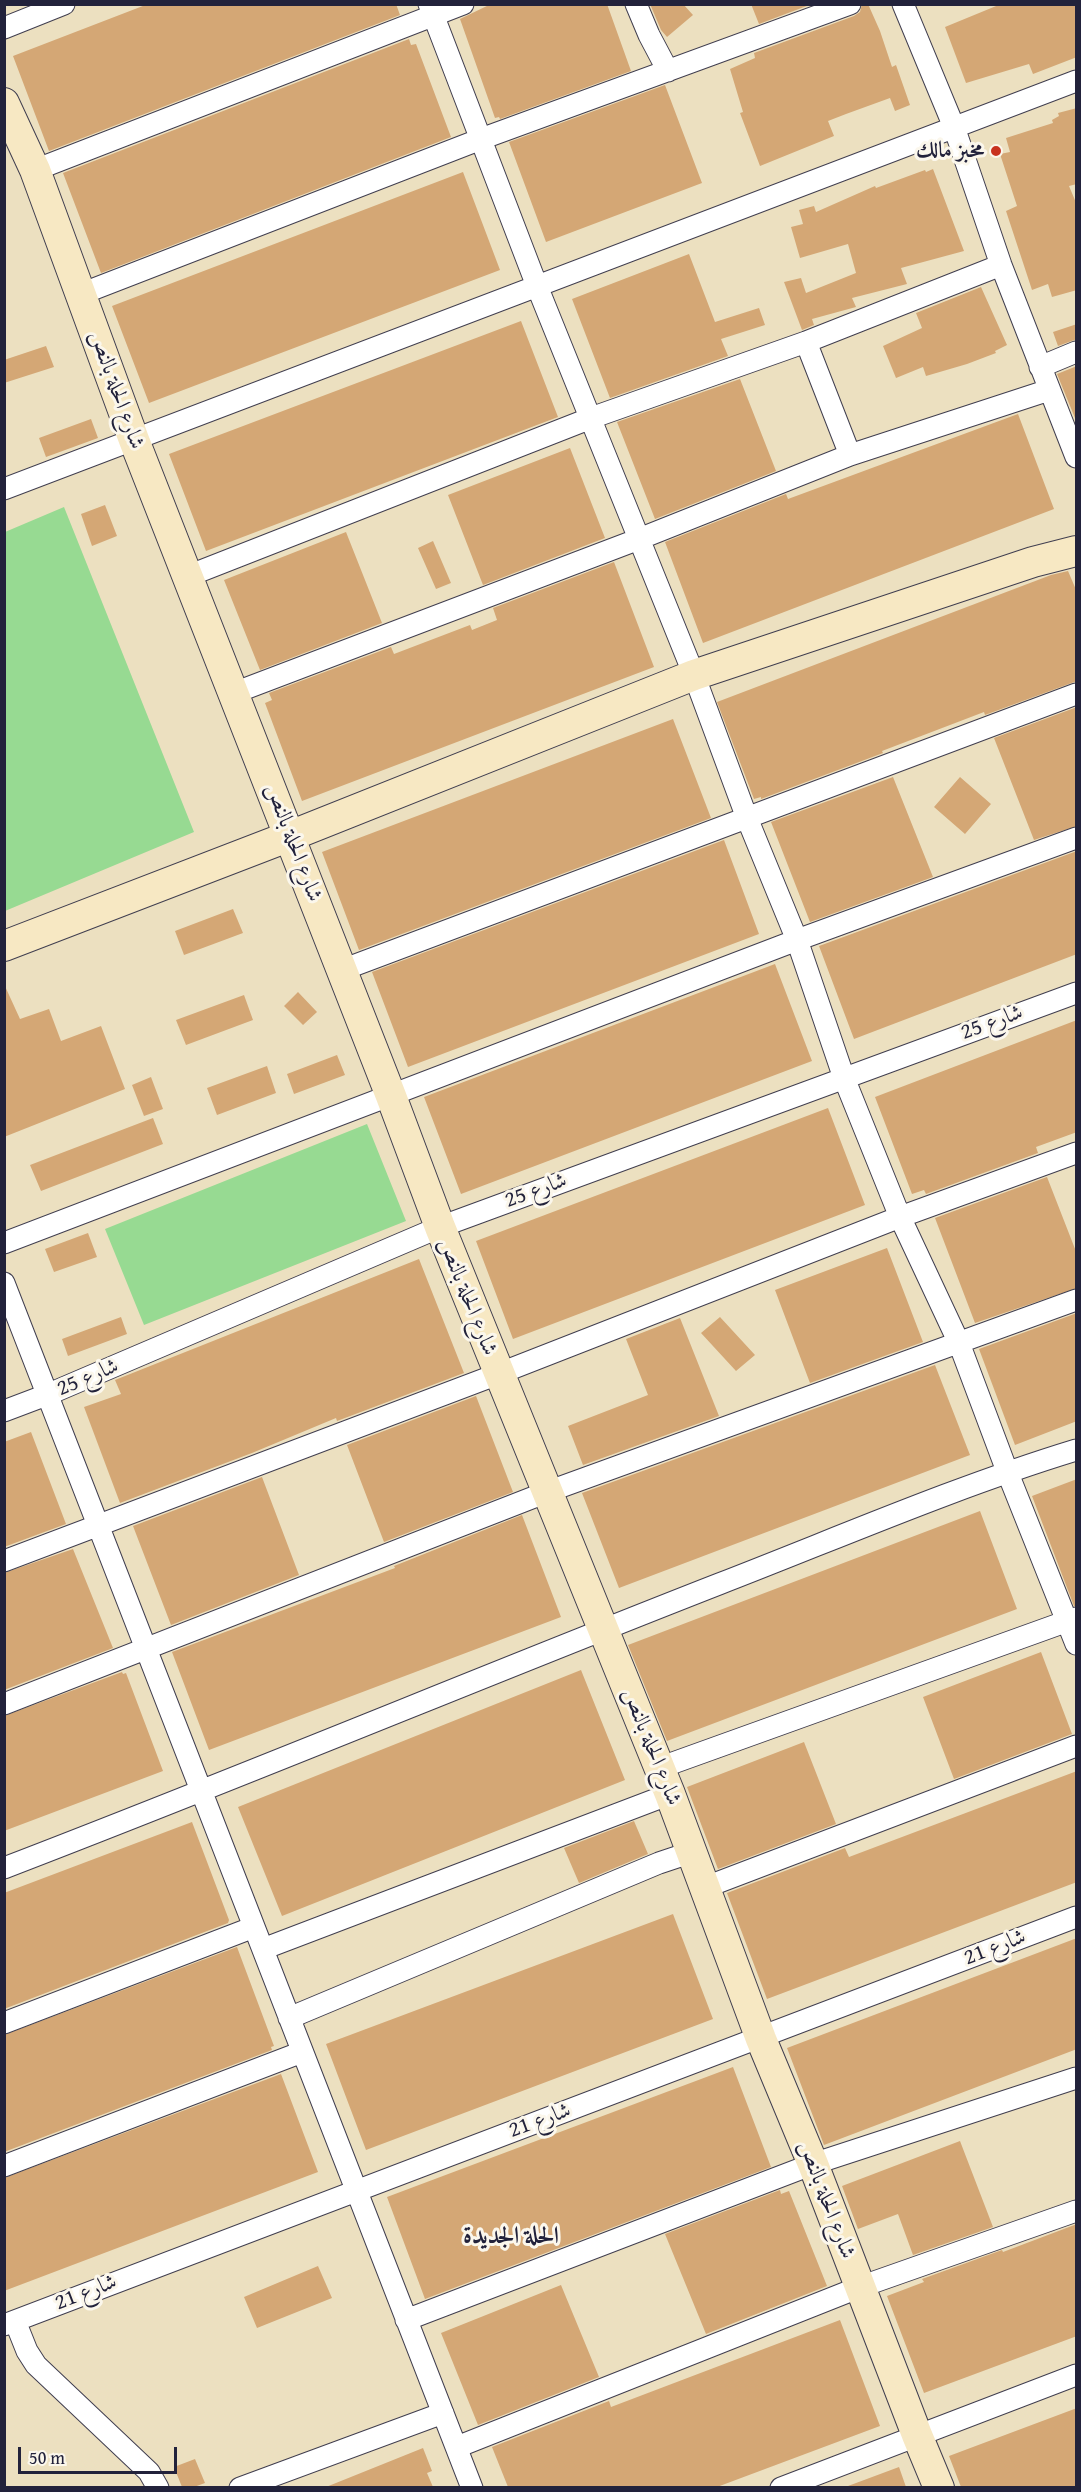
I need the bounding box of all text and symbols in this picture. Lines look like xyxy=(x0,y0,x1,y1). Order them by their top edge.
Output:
place label: مخبز مالك xyxy=(916,138,984,164)
marker: مخبز مالك xyxy=(989,144,1003,158)
street label: شارع الحلة بالنص xyxy=(82,327,150,453)
street label: شارع الحلة بالنص xyxy=(258,780,328,906)
street label: شارع 25 xyxy=(957,1000,1027,1046)
street label: شارع 25 xyxy=(501,1168,571,1214)
street label: شارع الحلة بالنص xyxy=(432,1235,502,1359)
street label: شارع 25 xyxy=(53,1353,123,1403)
street label: شارع الحلة بالنص xyxy=(616,1685,686,1809)
street label: شارع 21 xyxy=(960,1924,1030,1972)
street label: شارع 21 xyxy=(505,2098,575,2144)
street label: شارع الحلة بالنص xyxy=(791,2137,861,2263)
district label: الحلة الجديدة xyxy=(463,2223,559,2251)
street label: شارع 21 xyxy=(51,2269,121,2317)
scale bar xyxy=(21,2435,180,2473)
text: 50 m xyxy=(29,2444,65,2471)

